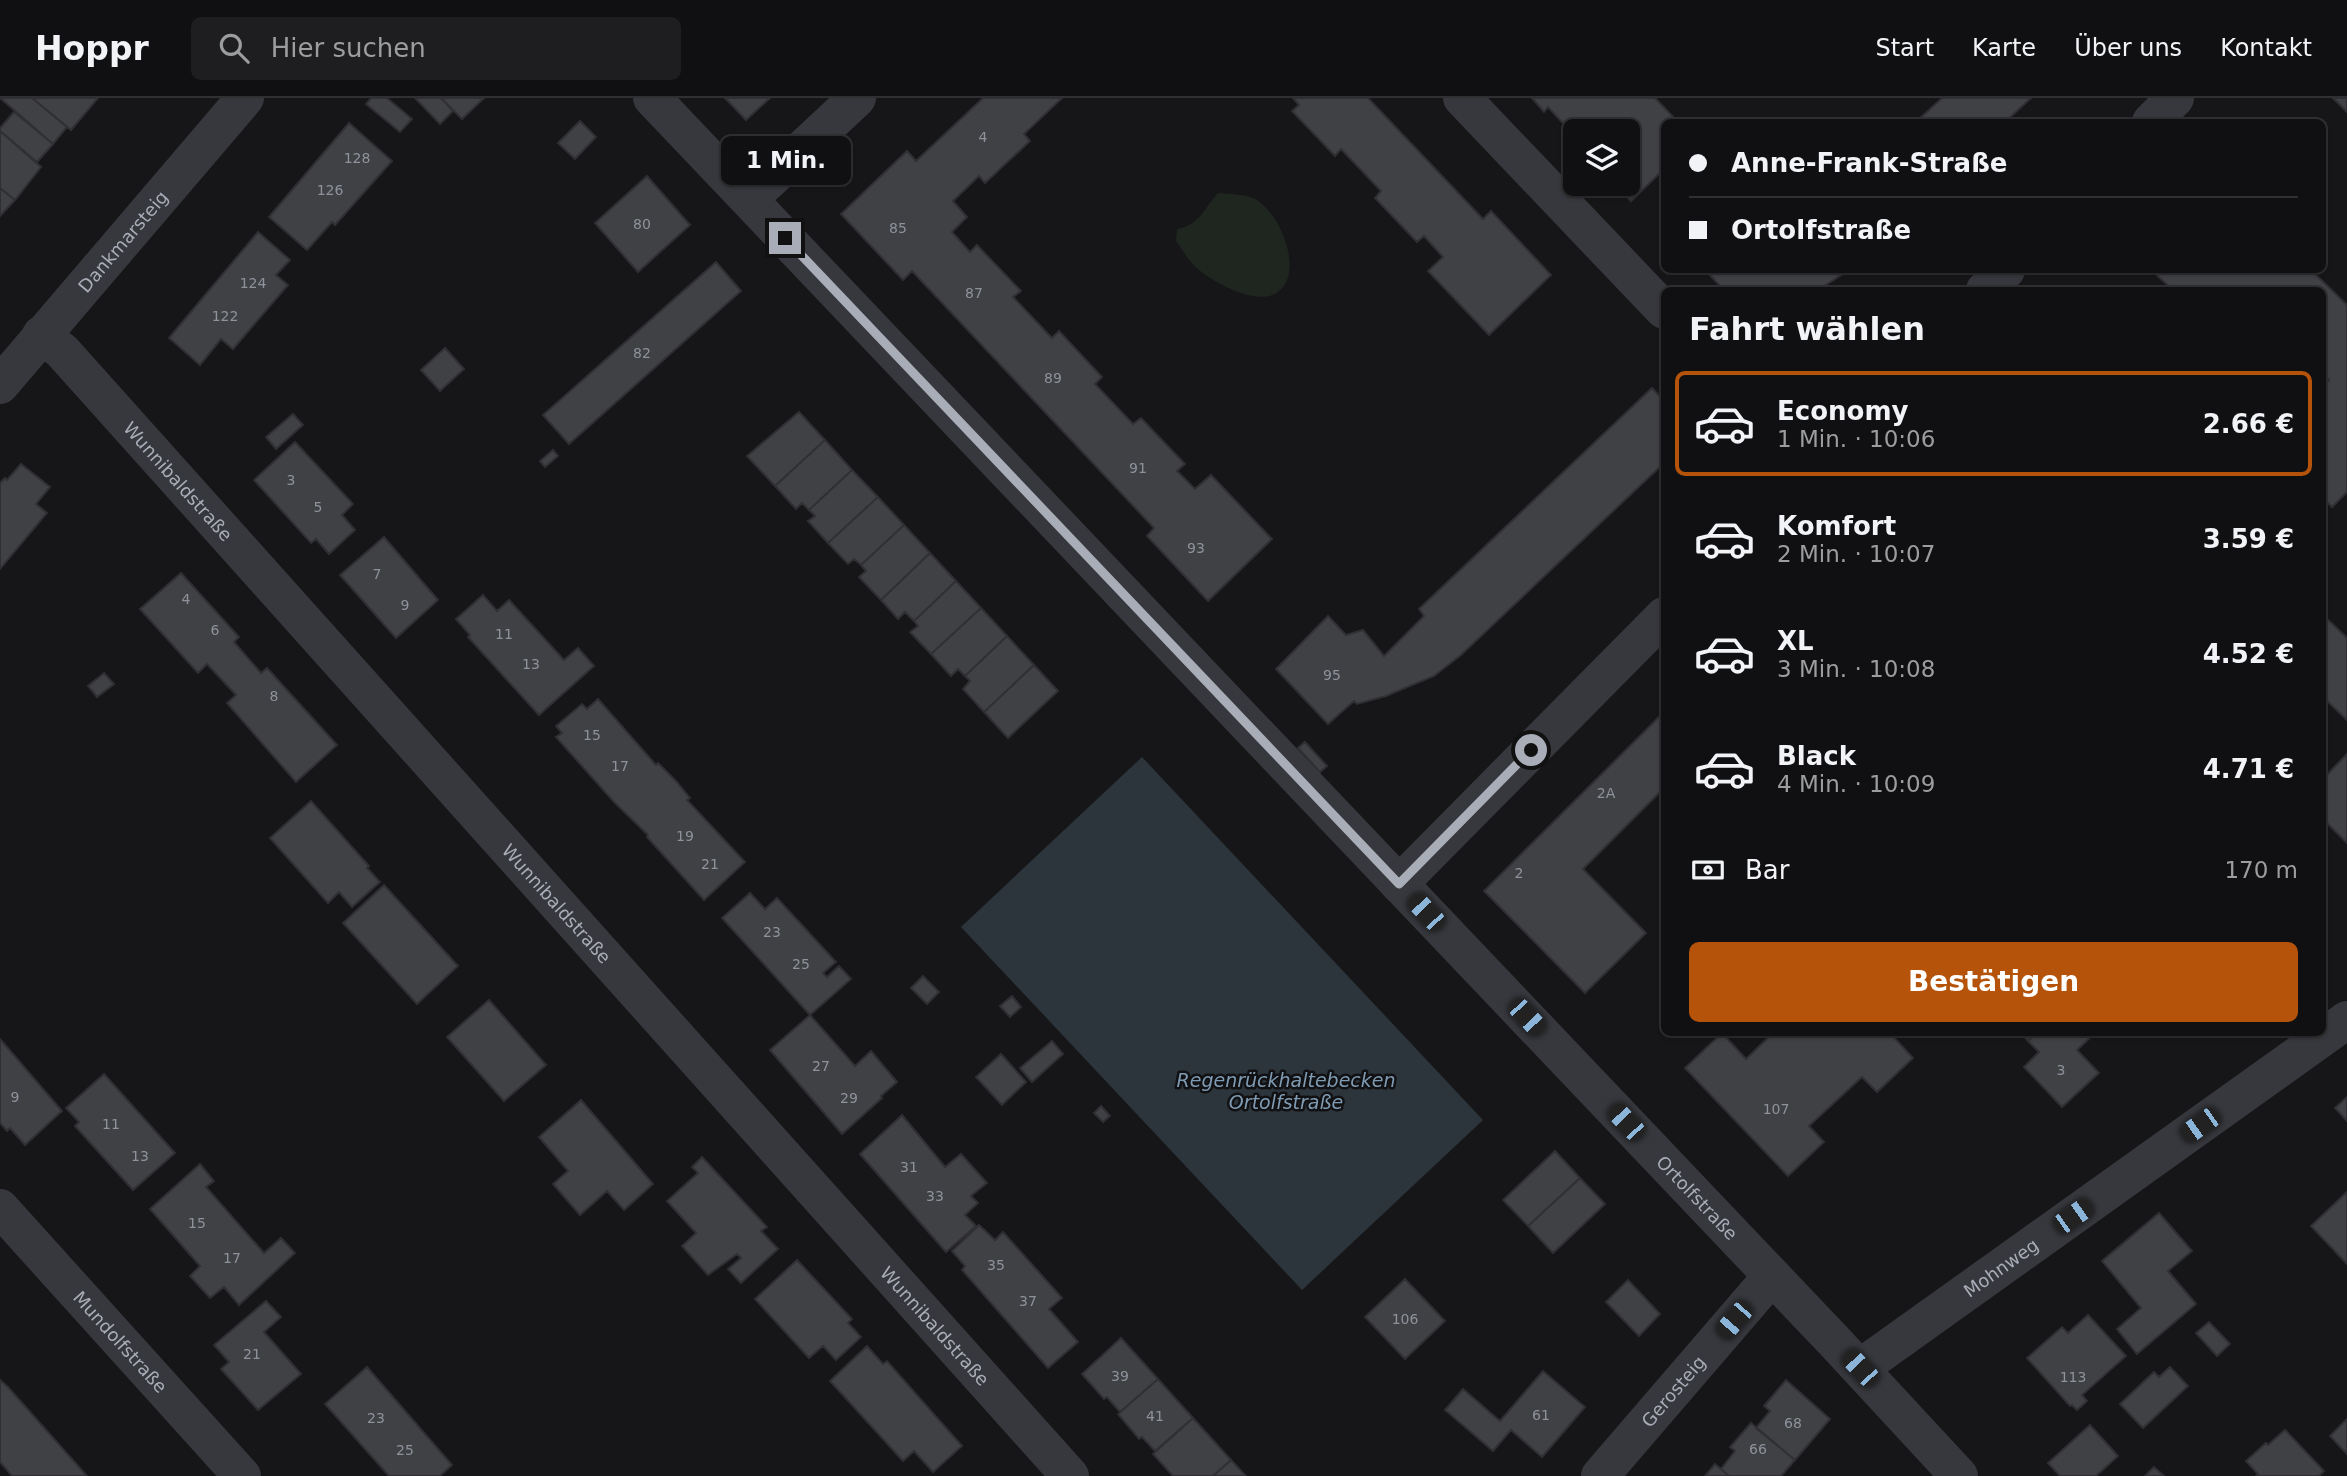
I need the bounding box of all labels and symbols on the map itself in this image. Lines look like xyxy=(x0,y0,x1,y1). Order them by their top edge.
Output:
house number: 4 xyxy=(979,129,988,145)
callout: 1 Min. xyxy=(720,136,850,186)
house number: 128 xyxy=(344,150,370,166)
house number: 126 xyxy=(317,182,343,198)
street label: Dankmarsteig xyxy=(74,186,172,296)
house number: 80 xyxy=(633,216,651,232)
house number: 85 xyxy=(889,220,907,236)
route end xyxy=(769,222,801,254)
house number: 124 xyxy=(240,275,266,291)
house number: 87 xyxy=(965,285,983,301)
house number: 122 xyxy=(212,308,238,324)
house number: 82 xyxy=(633,345,651,361)
house number: 89 xyxy=(1044,370,1062,386)
street label: Wunnibaldstraße xyxy=(120,417,237,545)
house number: 91 xyxy=(1129,460,1147,476)
house number: 3 xyxy=(287,472,295,488)
house number: 5 xyxy=(314,499,322,515)
house number: 93 xyxy=(1187,540,1205,556)
house number: 7 xyxy=(373,566,381,582)
house number: 4 xyxy=(182,591,191,607)
house number: 9 xyxy=(401,597,409,613)
house number: 6 xyxy=(211,622,220,638)
house number: 11 xyxy=(495,626,513,642)
house number: 13 xyxy=(522,656,540,672)
house number: 95 xyxy=(1323,667,1341,683)
house number: 8 xyxy=(270,688,278,704)
house number: 15 xyxy=(583,727,601,743)
route start xyxy=(1515,734,1547,766)
house number: 17 xyxy=(611,758,629,774)
house number: 2A xyxy=(1597,785,1616,801)
house number: 19 xyxy=(676,828,694,844)
street label: Wunnibaldstraße xyxy=(498,839,616,967)
house number: 21 xyxy=(701,856,719,872)
house number: 2 xyxy=(1515,865,1523,881)
car xyxy=(1404,889,1449,935)
house number: 23 xyxy=(763,924,781,940)
house number: 25 xyxy=(792,956,810,972)
car xyxy=(1505,994,1550,1040)
house number: 27 xyxy=(812,1058,830,1074)
house number: 3 xyxy=(2057,1062,2065,1078)
water label: Regenrückhaltebecken Ortolfstraße xyxy=(1176,1069,1396,1113)
house number: 9 xyxy=(11,1089,19,1105)
house number: 29 xyxy=(840,1090,858,1106)
car xyxy=(1604,1099,1649,1145)
house number: 107 xyxy=(1763,1101,1789,1117)
car xyxy=(2177,1104,2224,1146)
house number: 11 xyxy=(102,1116,120,1132)
house number: 13 xyxy=(131,1148,149,1164)
street label: Ortolfstraße xyxy=(1652,1151,1742,1244)
house number: 31 xyxy=(900,1159,918,1175)
house number: 33 xyxy=(926,1188,944,1204)
car xyxy=(2050,1195,2097,1237)
house number: 15 xyxy=(188,1215,206,1231)
street label: Mohnweg xyxy=(1959,1234,2042,1301)
house number: 17 xyxy=(223,1250,241,1266)
house number: 35 xyxy=(987,1257,1005,1273)
street label: Wunnibaldstraße xyxy=(876,1262,994,1389)
street label: Mundolfstraße xyxy=(69,1287,172,1397)
house number: 37 xyxy=(1019,1293,1037,1309)
car xyxy=(1713,1297,1756,1343)
house number: 106 xyxy=(1392,1311,1418,1327)
car xyxy=(1838,1345,1883,1391)
house number: 21 xyxy=(243,1346,261,1362)
street label: Gerosteig xyxy=(1637,1351,1709,1431)
house number: 39 xyxy=(1111,1368,1129,1384)
house number: 113 xyxy=(2060,1369,2086,1385)
house number: 61 xyxy=(1532,1407,1550,1423)
house number: 41 xyxy=(1146,1408,1164,1424)
house number: 23 xyxy=(367,1410,385,1426)
house number: 68 xyxy=(1784,1415,1802,1431)
house number: 66 xyxy=(1749,1441,1767,1457)
house number: 25 xyxy=(396,1442,414,1458)

